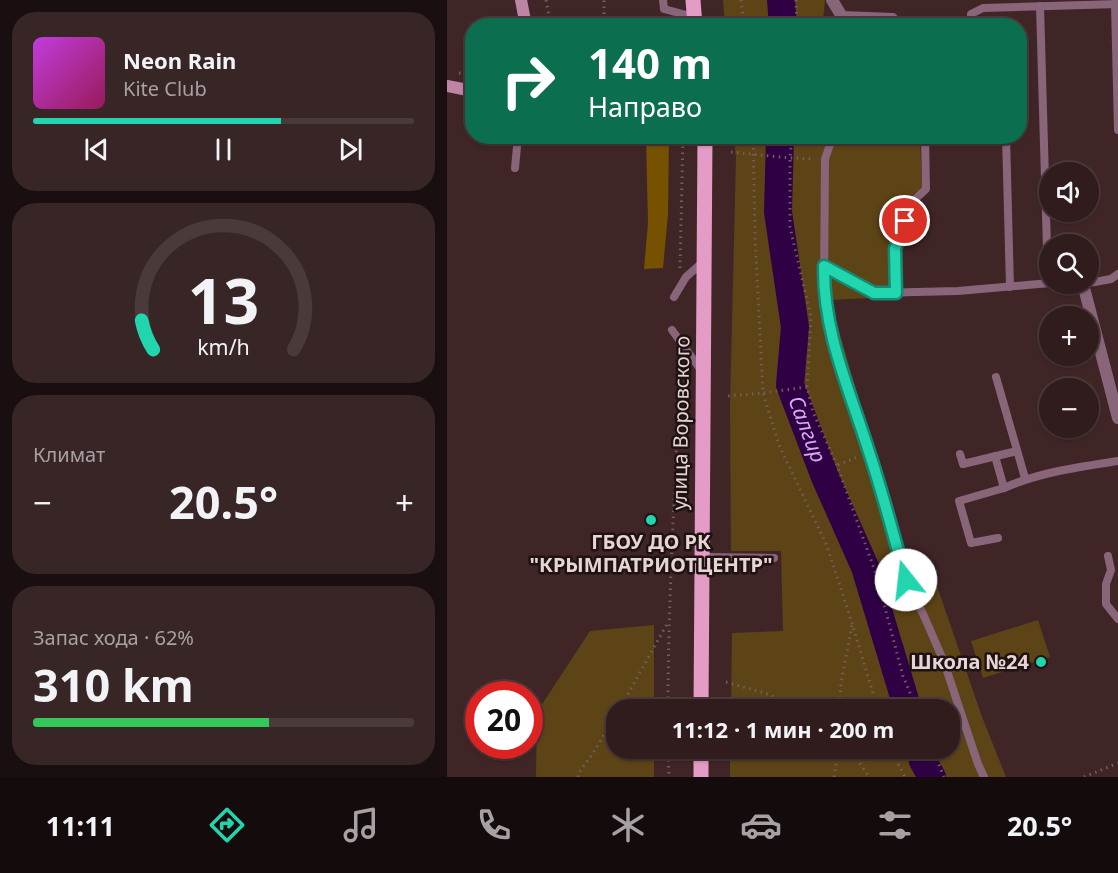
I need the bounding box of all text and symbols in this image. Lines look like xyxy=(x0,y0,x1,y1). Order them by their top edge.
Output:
text: 140 m xyxy=(588,34,712,91)
icon: right xyxy=(489,42,567,120)
text: Neon Rain xyxy=(123,45,236,75)
text: Kite Club xyxy=(123,75,207,102)
text: Направо xyxy=(588,88,702,125)
icon: previous xyxy=(80,133,113,166)
icon: pause xyxy=(207,133,240,166)
icon: next xyxy=(334,133,367,166)
map controls xyxy=(1039,162,1099,438)
button: sound xyxy=(1039,162,1099,222)
pin xyxy=(879,195,930,246)
icon: arrive xyxy=(888,204,921,237)
button: search xyxy=(1039,234,1099,294)
text: 13 xyxy=(188,257,259,342)
button: + xyxy=(1039,306,1099,366)
text: km/h xyxy=(197,332,250,361)
street label: улица Воровского xyxy=(665,336,696,510)
button: − xyxy=(1039,378,1099,438)
water label: Салгир xyxy=(782,392,833,466)
text: Климат xyxy=(33,441,105,468)
text: 20.5° xyxy=(169,471,278,532)
text: − xyxy=(33,480,52,525)
text: + xyxy=(395,480,414,525)
marker: ГБОУ ДО РК "КРЫМПАТРИОТЦЕНТР" xyxy=(644,513,658,527)
place label: ГБОУ ДО РК "КРЫМПАТРИОТЦЕНТР" xyxy=(529,528,773,578)
position arrow xyxy=(874,548,938,612)
text: Запас хода · 62% xyxy=(33,624,194,651)
place label: Школа №24 xyxy=(910,648,1030,675)
text: 310 km xyxy=(33,654,194,715)
marker: Школа №24 xyxy=(1034,655,1048,669)
speed limit sign: 20 xyxy=(465,681,543,759)
text: 11:12 · 1 мин · 200 m xyxy=(672,714,894,744)
icon: directions xyxy=(206,804,248,846)
icon: music xyxy=(340,804,382,846)
icon: phone xyxy=(473,804,515,846)
icon: climate xyxy=(607,804,649,846)
icon: car xyxy=(740,804,782,846)
icon: filters xyxy=(874,804,916,846)
text: 11:11 xyxy=(46,807,115,844)
text: 20.5° xyxy=(1007,807,1072,844)

